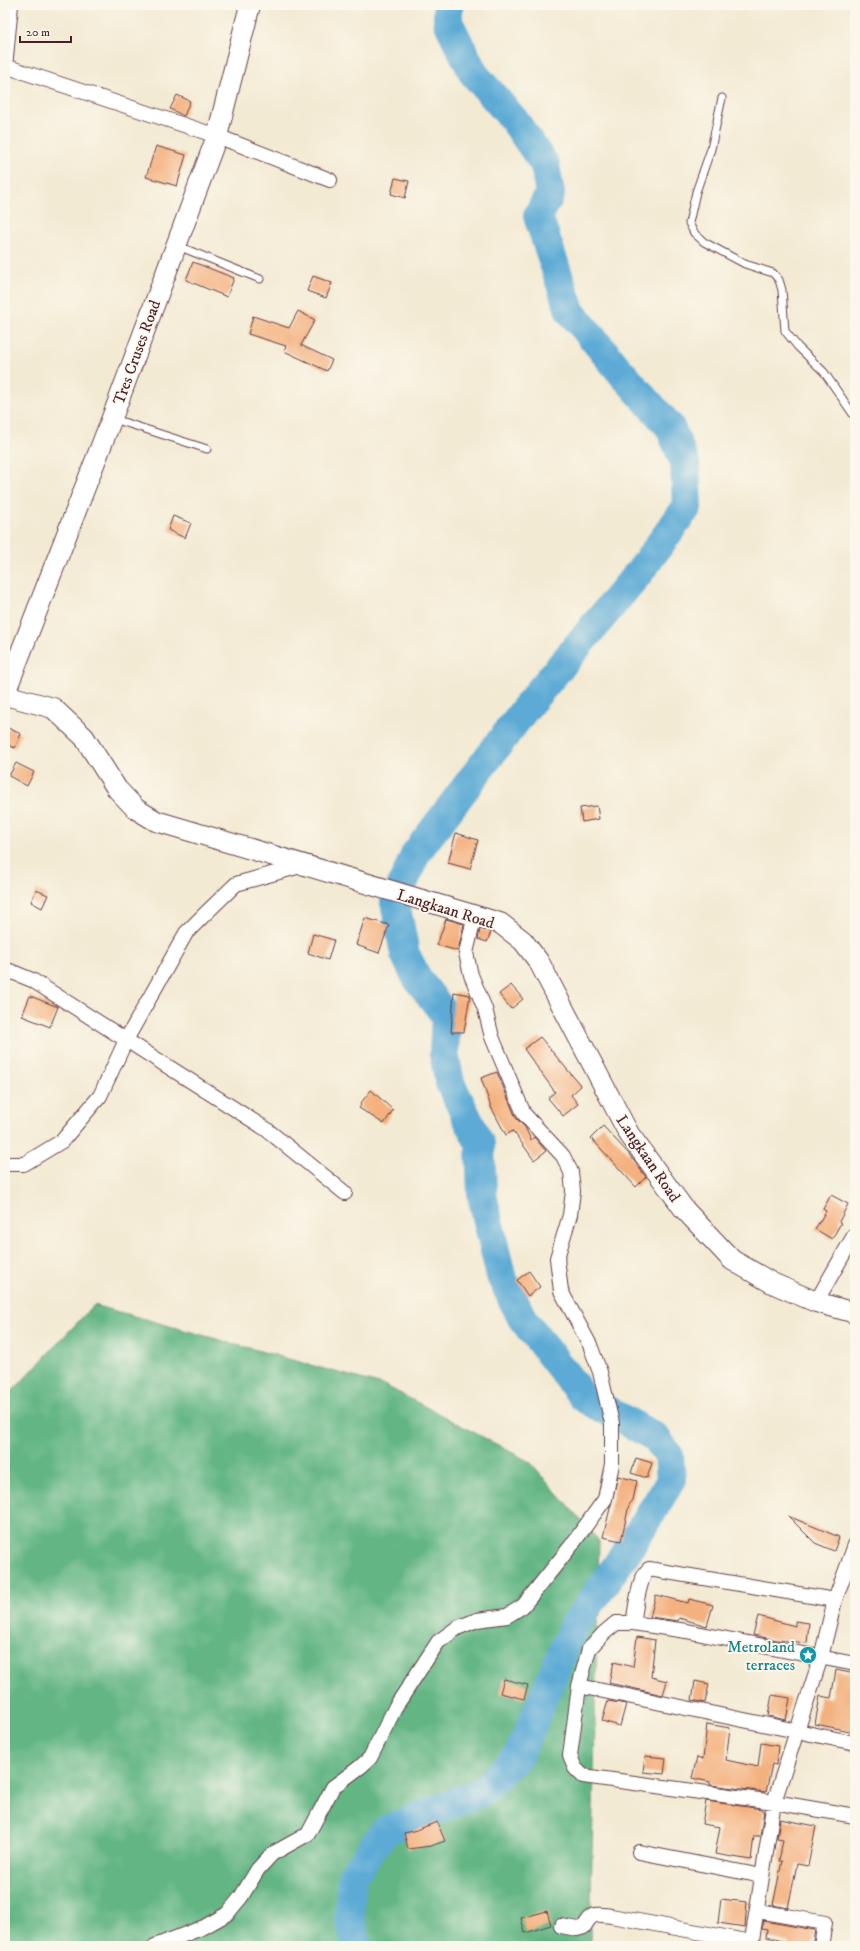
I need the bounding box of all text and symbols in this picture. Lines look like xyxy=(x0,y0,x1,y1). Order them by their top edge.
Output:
scale bar xyxy=(20,18,71,44)
text: 20 m xyxy=(26,25,50,40)
street label: Tres Cruses Road xyxy=(109,297,165,407)
street label: Langkaan Road xyxy=(395,885,497,933)
street label: Langkaan Road xyxy=(612,1111,685,1206)
place label: Metroland terraces xyxy=(727,1637,795,1675)
place icon: Metroland terraces xyxy=(798,1645,818,1665)

